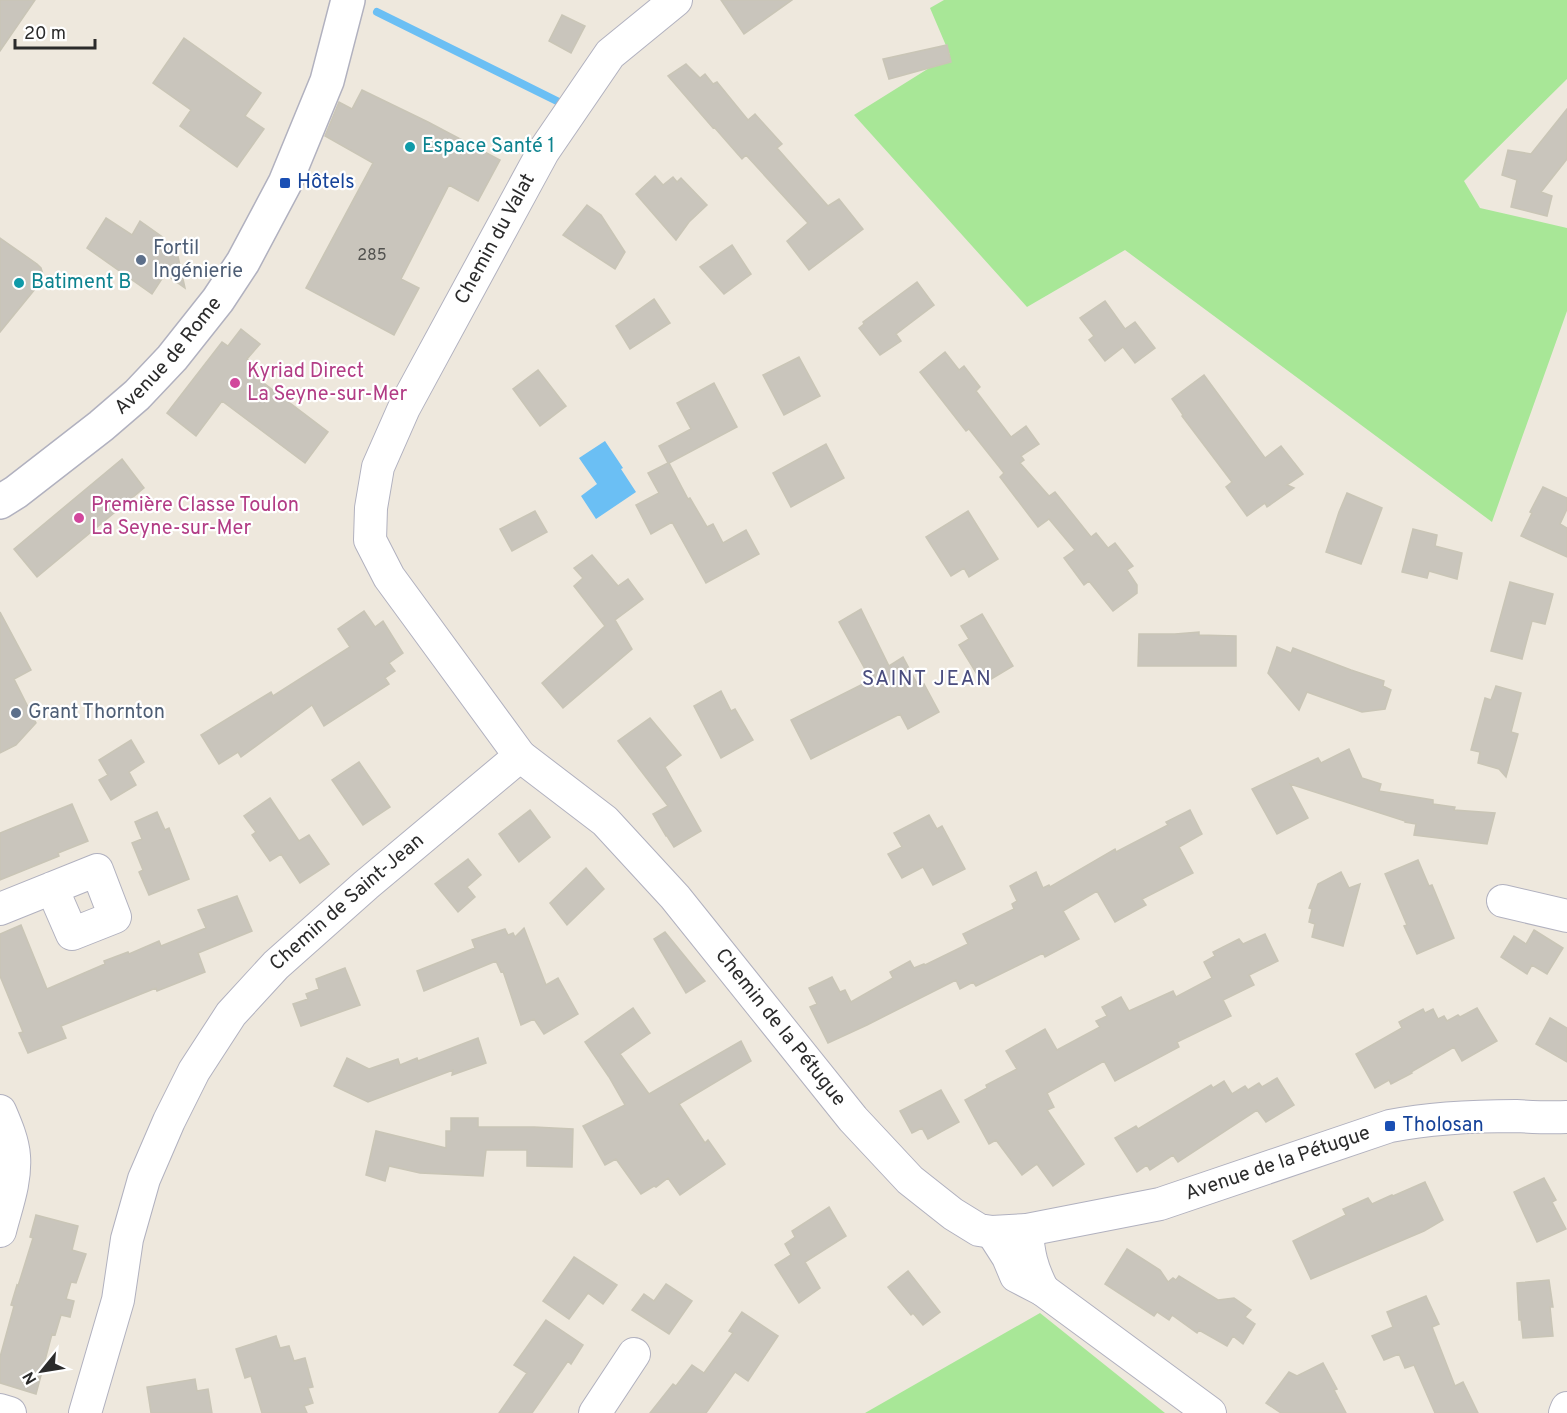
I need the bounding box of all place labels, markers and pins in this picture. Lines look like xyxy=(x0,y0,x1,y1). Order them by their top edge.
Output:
place label: Espace Santé 1 xyxy=(422,134,555,160)
marker: Espace Santé 1 xyxy=(403,140,417,154)
place label: Hôtels xyxy=(297,170,355,196)
marker: Hôtels xyxy=(278,176,292,190)
place label: Fortil Ingénierie xyxy=(153,236,243,285)
marker: Fortil Ingénierie xyxy=(134,253,148,267)
place label: Batiment B xyxy=(31,270,131,296)
marker: Batiment B xyxy=(12,276,26,290)
place label: Kyriad Direct La Seyne-sur-Mer xyxy=(247,359,407,408)
marker: Kyriad Direct La Seyne-sur-Mer xyxy=(228,376,242,390)
place label: Première Classe Toulon La Seyne-sur-Mer xyxy=(91,493,299,542)
marker: Première Classe Toulon La Seyne-sur-Mer xyxy=(72,511,86,525)
place label: Grant Thornton xyxy=(28,700,165,726)
marker: Grant Thornton xyxy=(9,706,23,720)
place label: Tholosan xyxy=(1402,1113,1484,1139)
marker: Tholosan xyxy=(1383,1119,1397,1133)

